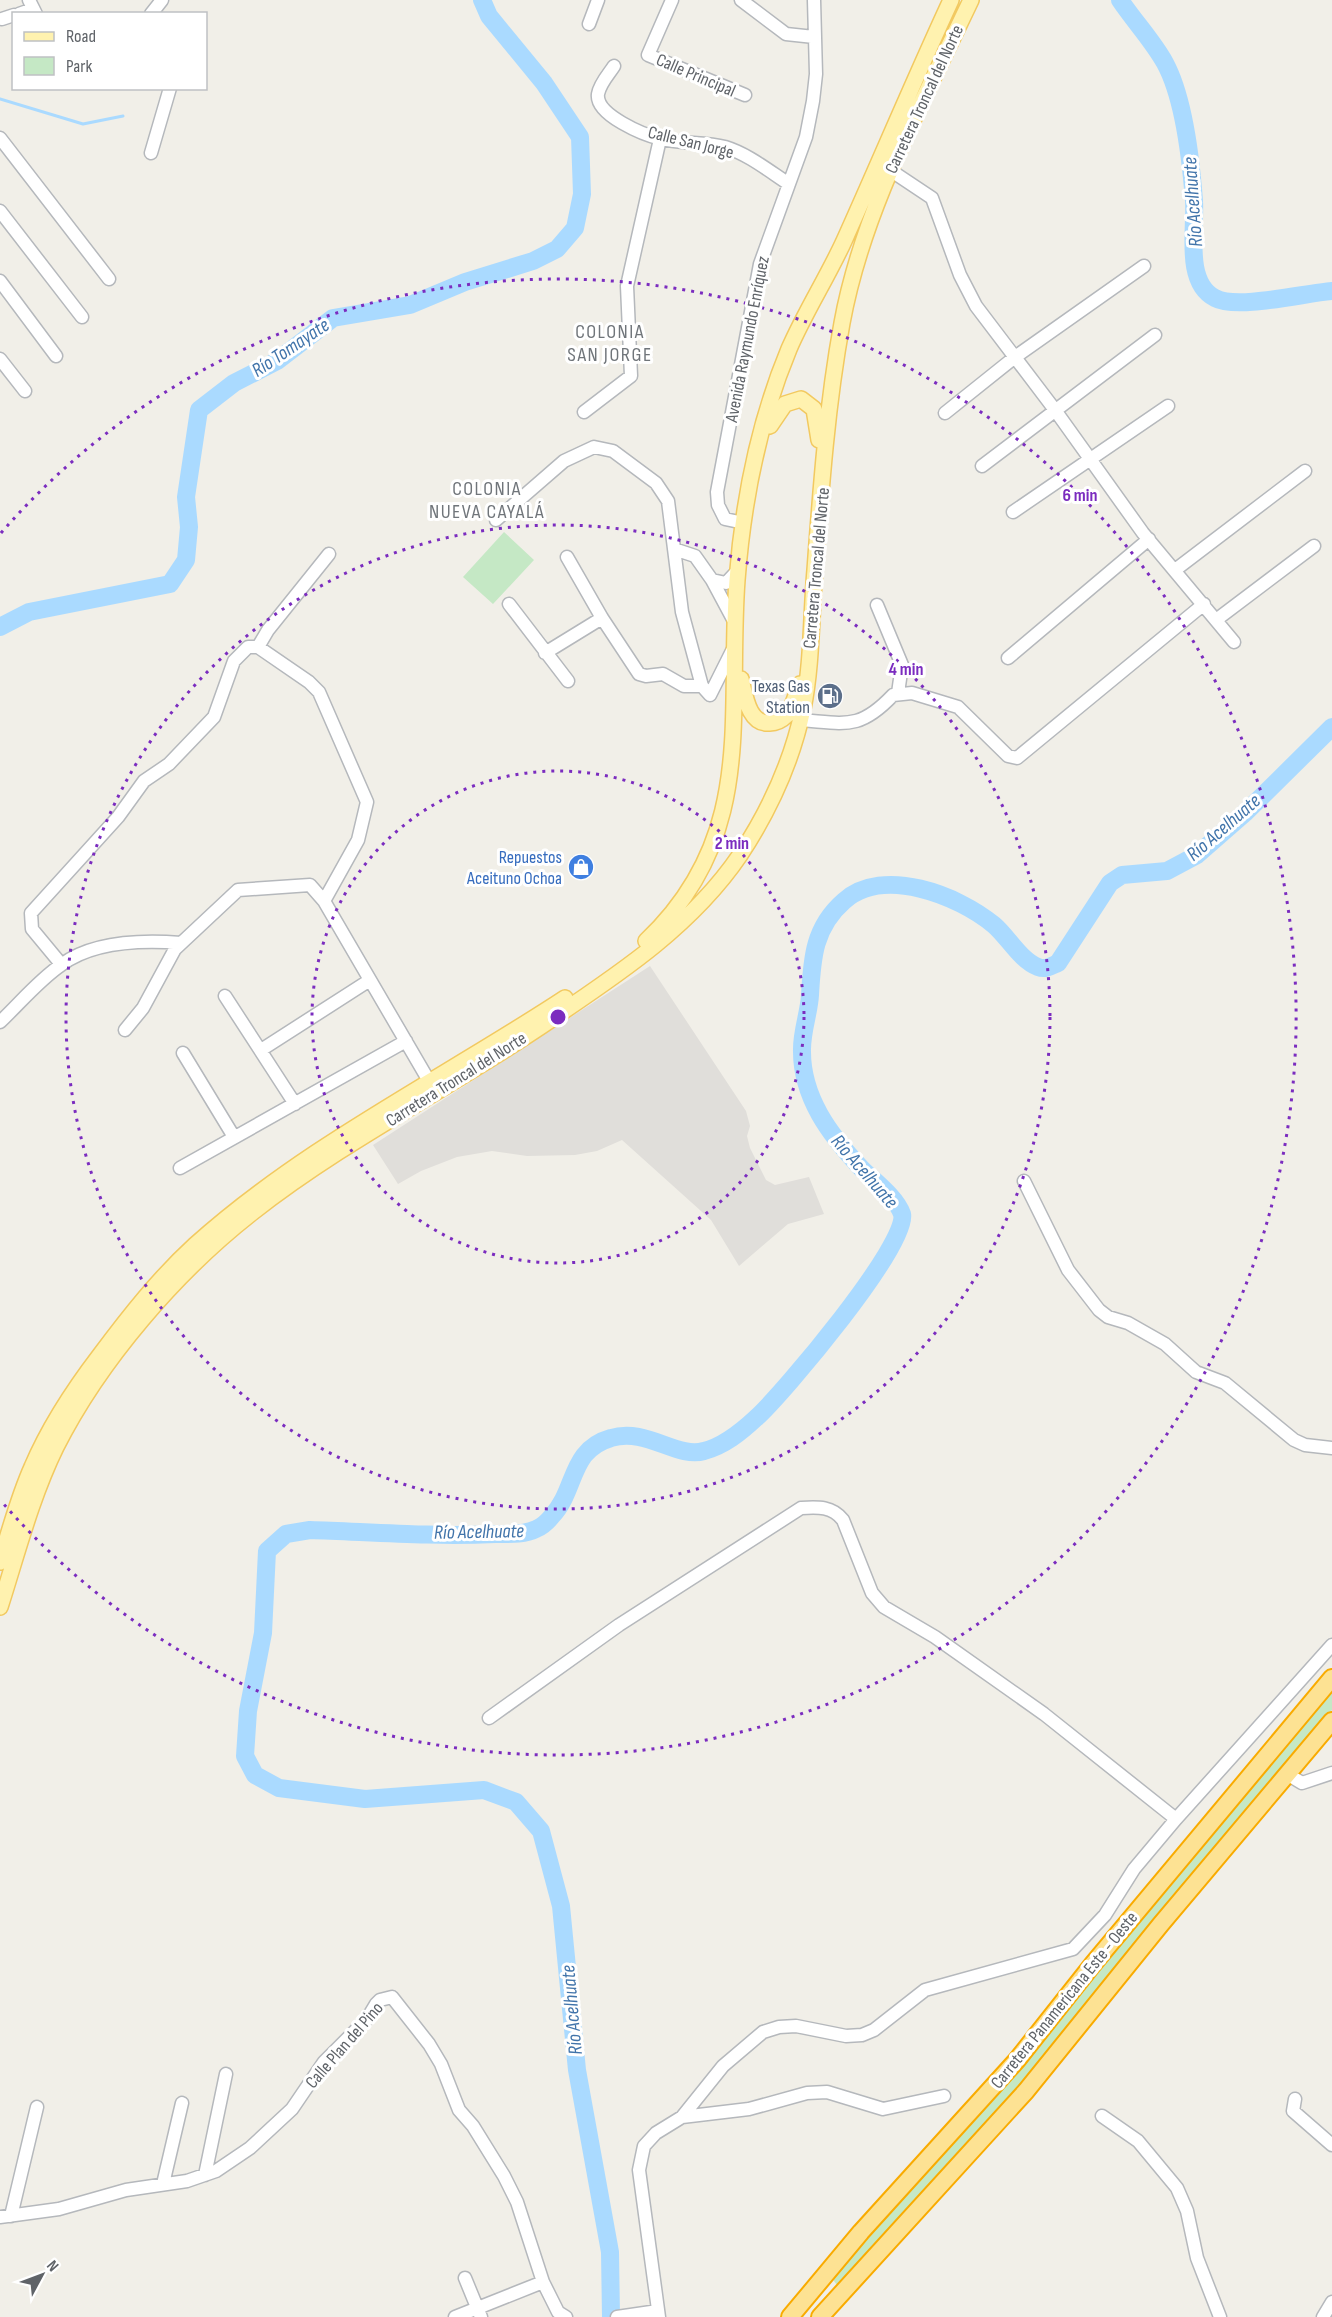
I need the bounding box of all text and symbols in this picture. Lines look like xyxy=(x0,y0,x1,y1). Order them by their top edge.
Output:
legend xyxy=(12,12,207,90)
street label: Carretera Troncal del Norte xyxy=(881,22,968,177)
text: Road xyxy=(66,26,96,47)
street label: Calle Principal xyxy=(653,49,739,102)
text: Park xyxy=(66,56,92,77)
street label: Calle San Jorge xyxy=(646,122,736,163)
water label: Río Acelhuate xyxy=(1178,156,1208,248)
street label: Avenida Raymundo Enríquez xyxy=(721,254,774,425)
water label: Río Tomayate xyxy=(247,313,334,383)
district label: COLONIA SAN JORGE xyxy=(567,320,653,367)
district label: COLONIA NUEVA CAYALÁ xyxy=(429,477,545,524)
text: 6 min xyxy=(1063,485,1097,506)
street label: Carretera Troncal del Norte xyxy=(799,487,834,649)
text: 4 min xyxy=(889,659,923,680)
place label: Texas Gas Station xyxy=(752,676,810,718)
fuel station icon: Texas Gas Station xyxy=(815,681,845,711)
water label: Río Acelhuate xyxy=(1182,789,1266,866)
text: 2 min xyxy=(715,833,749,854)
place label: Repuestos Aceituno Ochoa xyxy=(466,847,562,889)
shop icon: Repuestos Aceituno Ochoa xyxy=(566,852,596,882)
centre of rings xyxy=(548,1007,568,1027)
street label: Carretera Troncal del Norte xyxy=(382,1028,530,1131)
water label: Río Acelhuate xyxy=(826,1130,903,1214)
water label: Río Acelhuate xyxy=(434,1519,524,1545)
street label: Carretera Panamericana Este - Oeste xyxy=(987,1908,1142,2093)
water label: Río Acelhuate xyxy=(556,1964,588,2056)
street label: Calle Plan del Pino xyxy=(301,1998,388,2093)
north arrow xyxy=(12,2245,72,2305)
text: N xyxy=(42,2257,62,2276)

